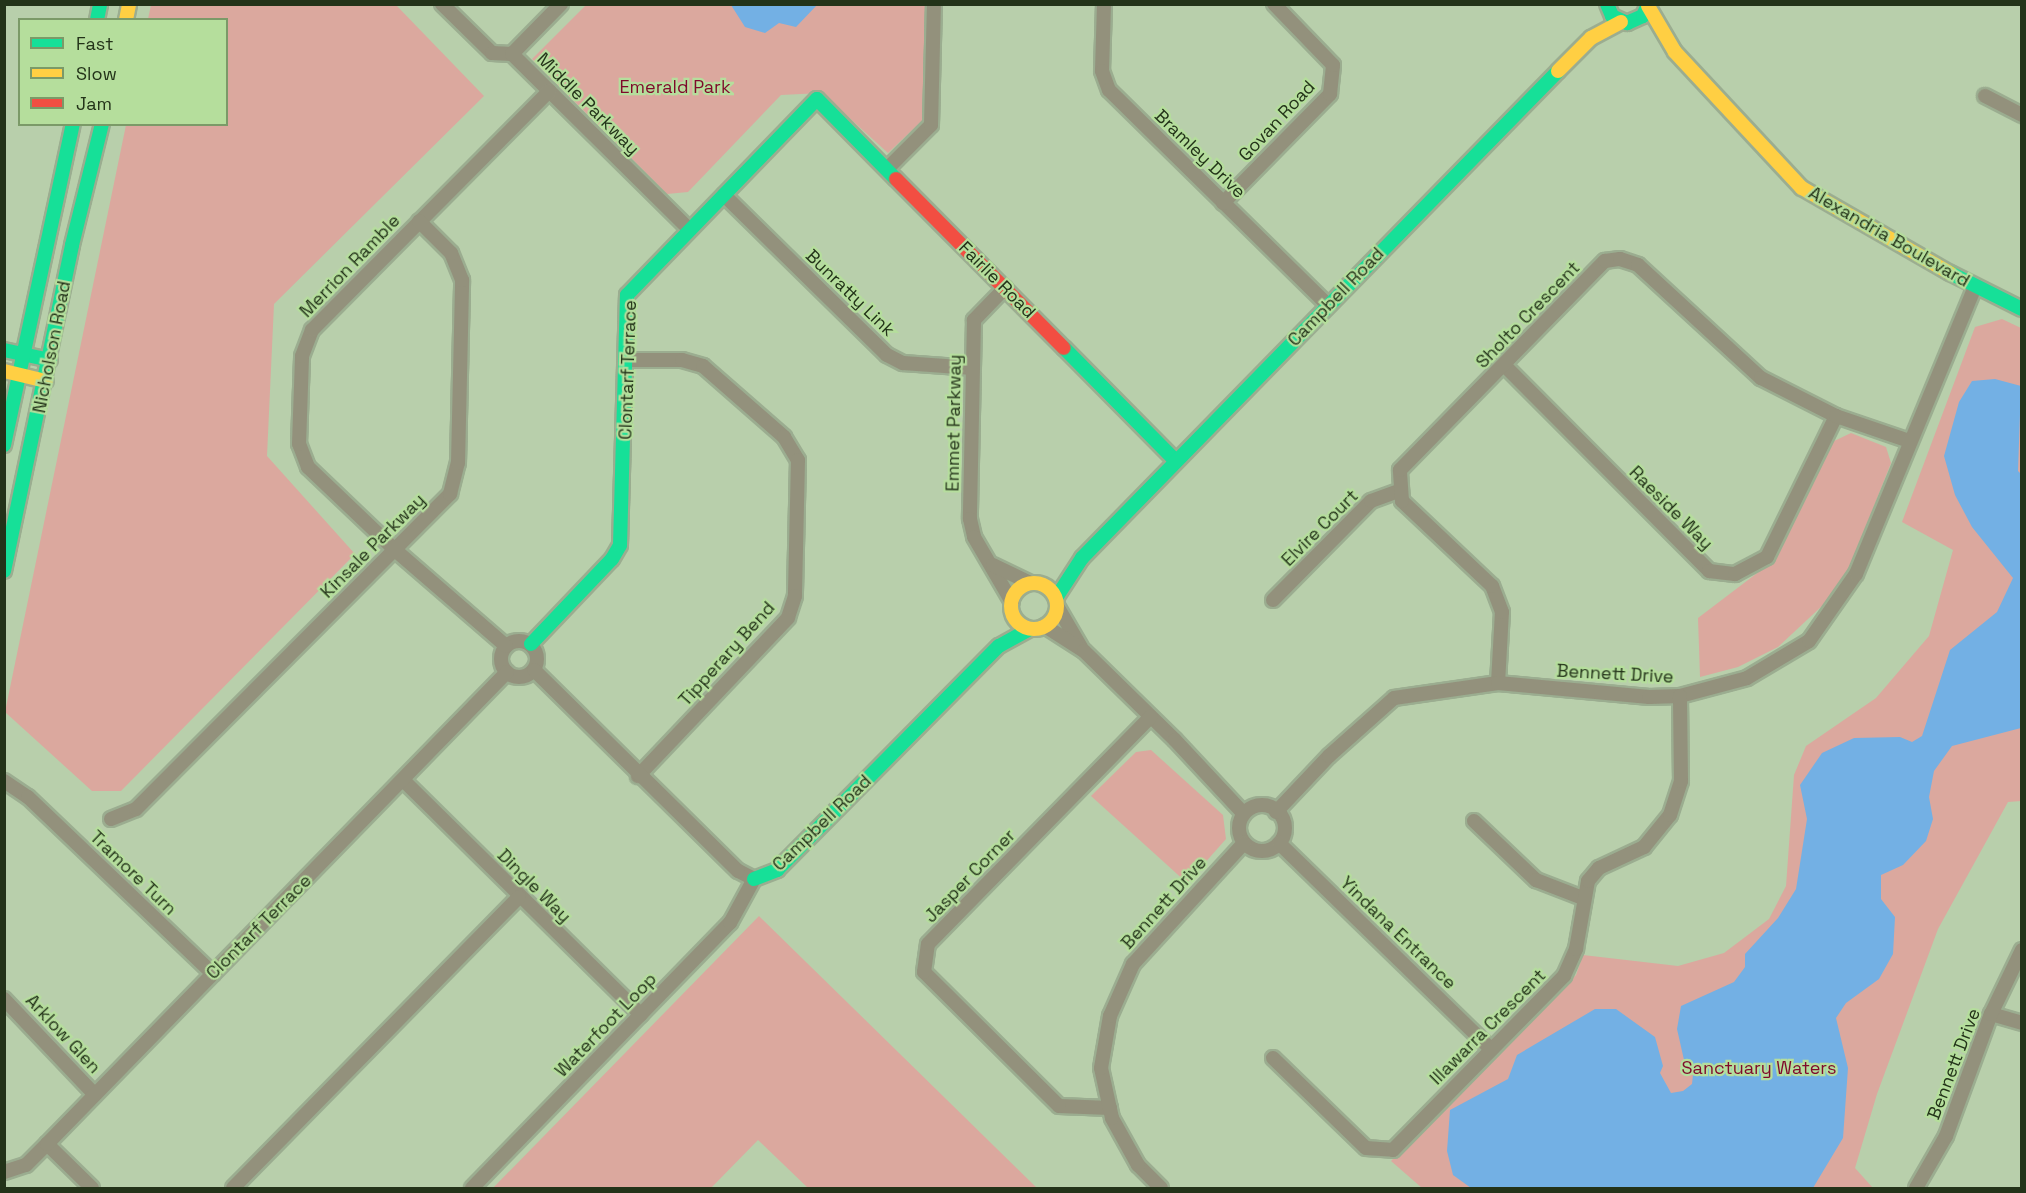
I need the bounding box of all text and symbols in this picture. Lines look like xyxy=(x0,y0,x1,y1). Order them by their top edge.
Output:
legend xyxy=(18,18,228,126)
text: Fast xyxy=(76,32,113,55)
street label: Middle Parkway xyxy=(532,48,644,160)
text: Slow xyxy=(76,62,117,85)
park label: Emerald Park xyxy=(619,76,731,98)
street label: Govan Road xyxy=(1234,76,1320,166)
text: Jam xyxy=(76,92,112,115)
street label: Bramley Drive xyxy=(1150,105,1250,203)
street label: Alexandria Boulevard xyxy=(1805,182,1973,292)
street label: Merrion Ramble xyxy=(295,210,405,322)
street label: Fairlie Road xyxy=(954,237,1040,323)
street label: Campbell Road xyxy=(1283,243,1389,351)
street label: Bunratty Link xyxy=(801,245,899,341)
street label: Sholto Crescent xyxy=(1472,257,1584,373)
street label: Nicholson Road xyxy=(29,279,75,415)
street label: Clontarf Terrace xyxy=(615,300,641,440)
street label: Emmet Parkway xyxy=(942,354,966,492)
street label: Raeside Way xyxy=(1625,462,1717,554)
street label: Elvire Court xyxy=(1277,485,1363,571)
street label: Kinsale Parkway xyxy=(316,489,430,603)
street label: Tipperary Bend xyxy=(674,597,780,711)
street label: Bennett Drive xyxy=(1556,660,1674,688)
street label: Campbell Road xyxy=(768,770,876,876)
street label: Jasper Corner xyxy=(920,825,1020,927)
street label: Tramore Turn xyxy=(85,826,181,920)
street label: Dingle Way xyxy=(493,845,575,927)
street label: Bennett Drive xyxy=(1117,852,1211,954)
street label: Clontarf Terrace xyxy=(202,870,316,984)
street label: Yindana Entrance xyxy=(1336,872,1460,994)
street label: Illawarra Crescent xyxy=(1426,965,1550,1089)
street label: Waterfoot Loop xyxy=(551,968,661,1082)
street label: Arklow Glen xyxy=(21,990,105,1078)
street label: Bennett Drive xyxy=(1923,1005,1985,1123)
park label: Sanctuary Waters xyxy=(1682,1057,1836,1079)

